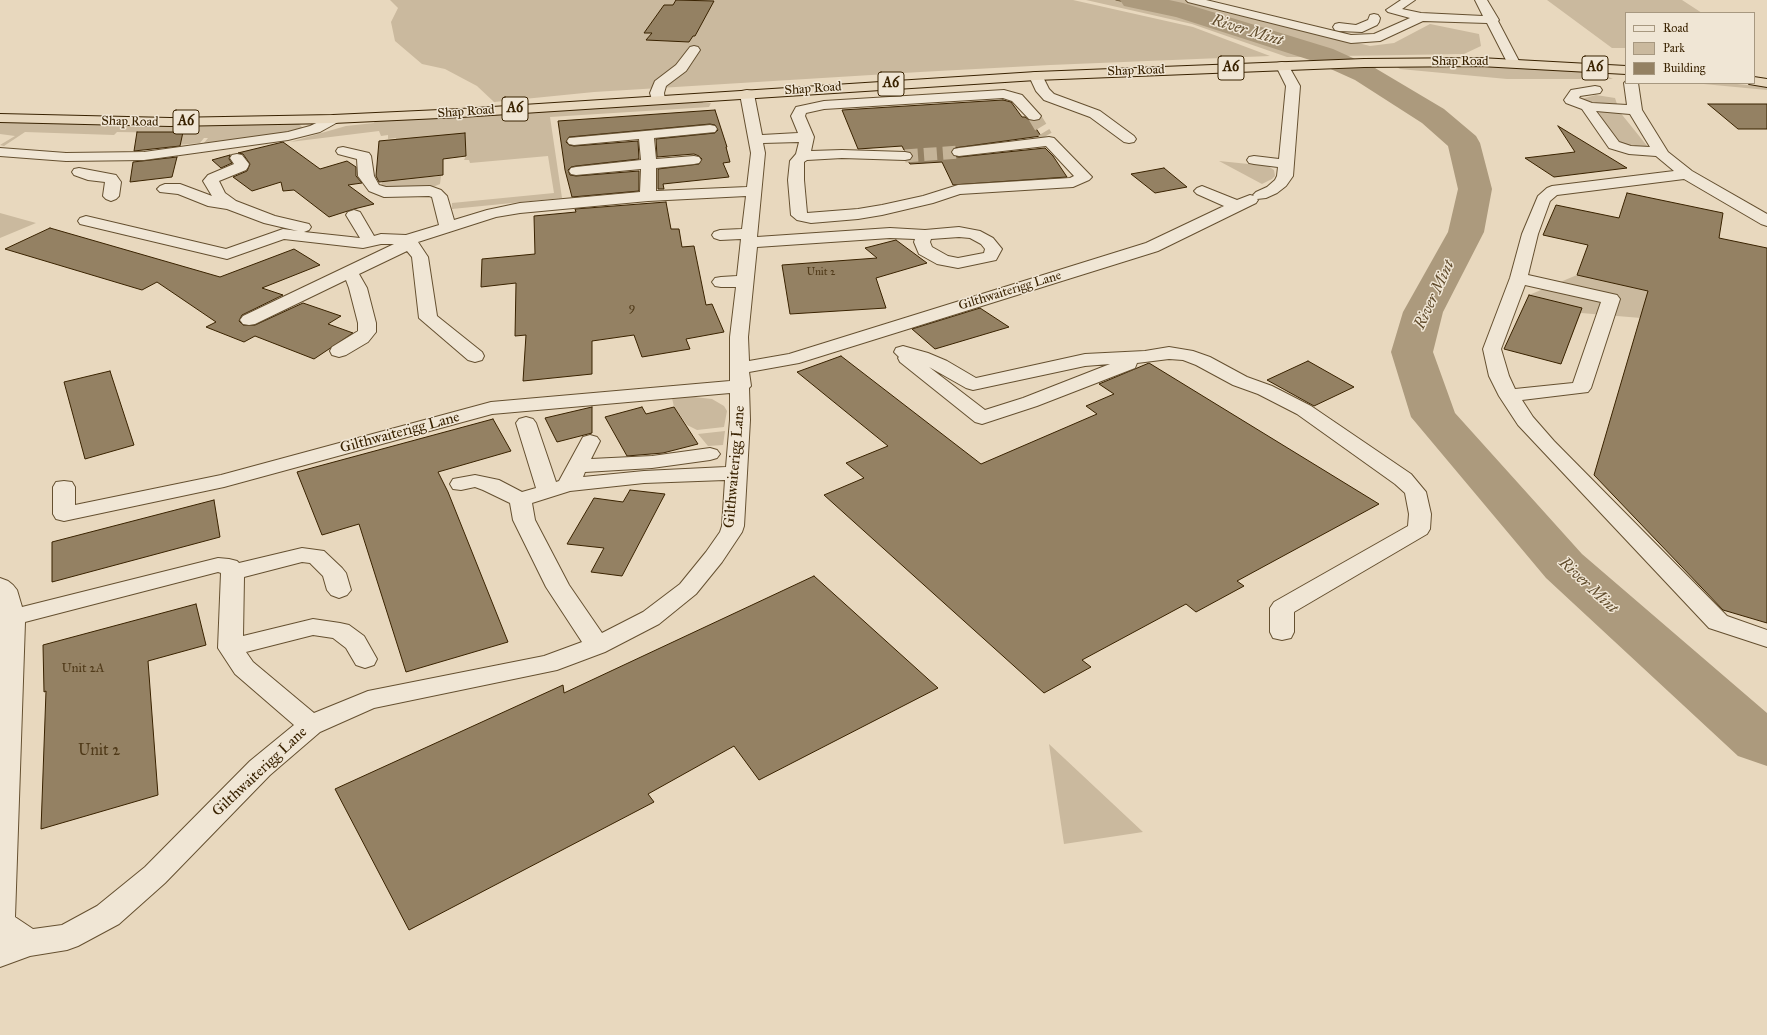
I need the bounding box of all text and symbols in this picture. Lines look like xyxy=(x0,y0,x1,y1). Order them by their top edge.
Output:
water label: River Mint xyxy=(1209,11,1285,51)
legend xyxy=(1625,12,1755,84)
text: Road xyxy=(1663,21,1689,35)
text: Park xyxy=(1663,41,1685,55)
street label: Shap Road xyxy=(1431,54,1489,70)
road number: A6 xyxy=(1218,56,1244,80)
road number: A6 xyxy=(1582,56,1608,80)
text: Building xyxy=(1663,61,1705,75)
street label: Shap Road xyxy=(1107,62,1165,80)
road number: A6 xyxy=(878,72,904,96)
street label: Shap Road xyxy=(784,79,842,99)
road number: A6 xyxy=(502,97,528,121)
street label: Shap Road xyxy=(437,102,495,122)
road number: A6 xyxy=(173,110,199,134)
street label: Shap Road xyxy=(101,114,159,130)
water label: River Mint xyxy=(1411,258,1459,332)
house number: Unit 2 xyxy=(806,265,836,279)
street label: Gilthwaiterigg Lane xyxy=(957,268,1063,314)
house number: 9 xyxy=(629,300,635,316)
street label: Gilthwaiterigg Lane xyxy=(721,405,749,529)
street label: Gilthwaiterigg Lane xyxy=(338,408,462,458)
water label: River Mint xyxy=(1555,554,1621,618)
house number: Unit 2A xyxy=(61,661,105,677)
street label: Gilthwaiterigg Lane xyxy=(209,723,311,821)
house number: Unit 2 xyxy=(78,741,120,761)

